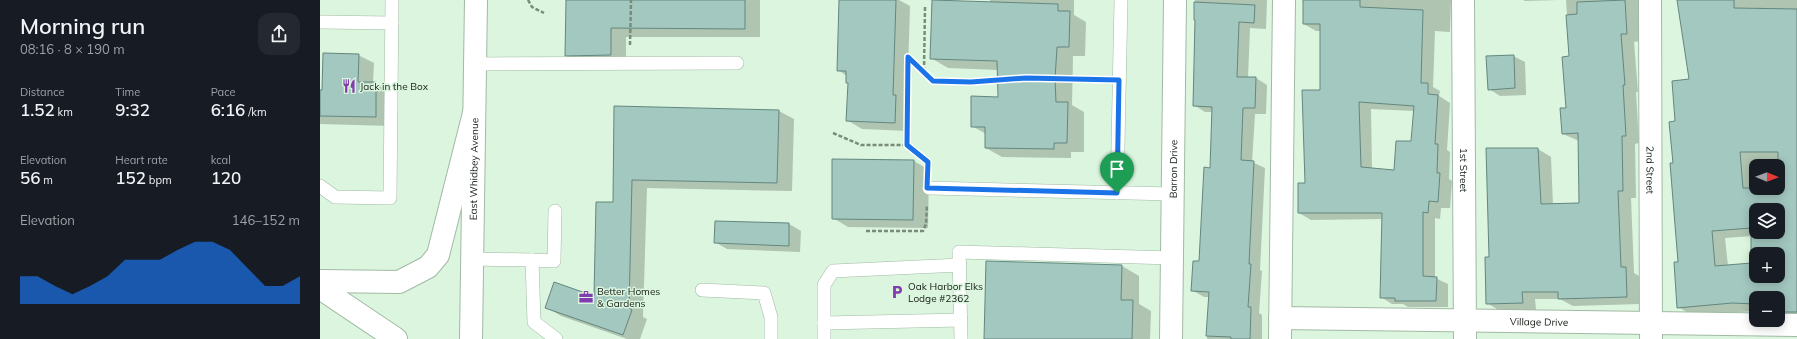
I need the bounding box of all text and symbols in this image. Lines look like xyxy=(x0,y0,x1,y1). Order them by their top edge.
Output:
text: Morning run xyxy=(20,12,145,40)
button: share xyxy=(258,13,300,55)
text: 08:16 · 8 × 190 m xyxy=(20,41,125,57)
restaurant icon: Jack in the Box xyxy=(341,78,357,94)
place label: Jack in the Box xyxy=(360,80,429,93)
text: Distance xyxy=(20,85,64,99)
text: Time xyxy=(115,85,140,99)
text: Pace xyxy=(211,85,235,99)
text: 1.52 xyxy=(20,99,55,120)
text: 9:32 xyxy=(115,99,150,120)
text: 6:16 xyxy=(211,99,245,120)
text: km xyxy=(55,105,73,119)
text: /km xyxy=(245,105,267,119)
street label: East Whidbey Avenue xyxy=(466,118,481,220)
street label: Barron Drive xyxy=(1166,140,1180,198)
street label: 2nd Street xyxy=(1644,146,1657,195)
street label: 1st Street xyxy=(1457,148,1471,193)
pin xyxy=(1100,152,1134,193)
text: Elevation xyxy=(20,153,67,167)
text: Heart rate xyxy=(115,153,168,167)
text: kcal xyxy=(211,153,231,167)
icon: arrive xyxy=(1106,158,1128,180)
north arrow xyxy=(1749,159,1785,195)
map controls xyxy=(1749,159,1785,327)
text: 56 xyxy=(20,167,40,188)
text: 152 xyxy=(115,167,146,188)
text: 120 xyxy=(211,167,241,188)
text: m xyxy=(40,173,53,187)
text: bpm xyxy=(146,173,172,187)
button: layers xyxy=(1749,203,1785,239)
text: Elevation xyxy=(20,212,75,228)
text: 146–152 m xyxy=(232,212,300,228)
button: + xyxy=(1749,247,1785,283)
place label: Oak Harbor Elks Lodge #2362 xyxy=(908,280,983,305)
parking icon: Oak Harbor Elks Lodge #2362 xyxy=(889,284,905,300)
place label: Better Homes & Gardens xyxy=(597,285,660,310)
office icon: Better Homes & Gardens xyxy=(578,289,594,305)
button: − xyxy=(1749,291,1785,327)
street label: Village Drive xyxy=(1510,315,1568,328)

